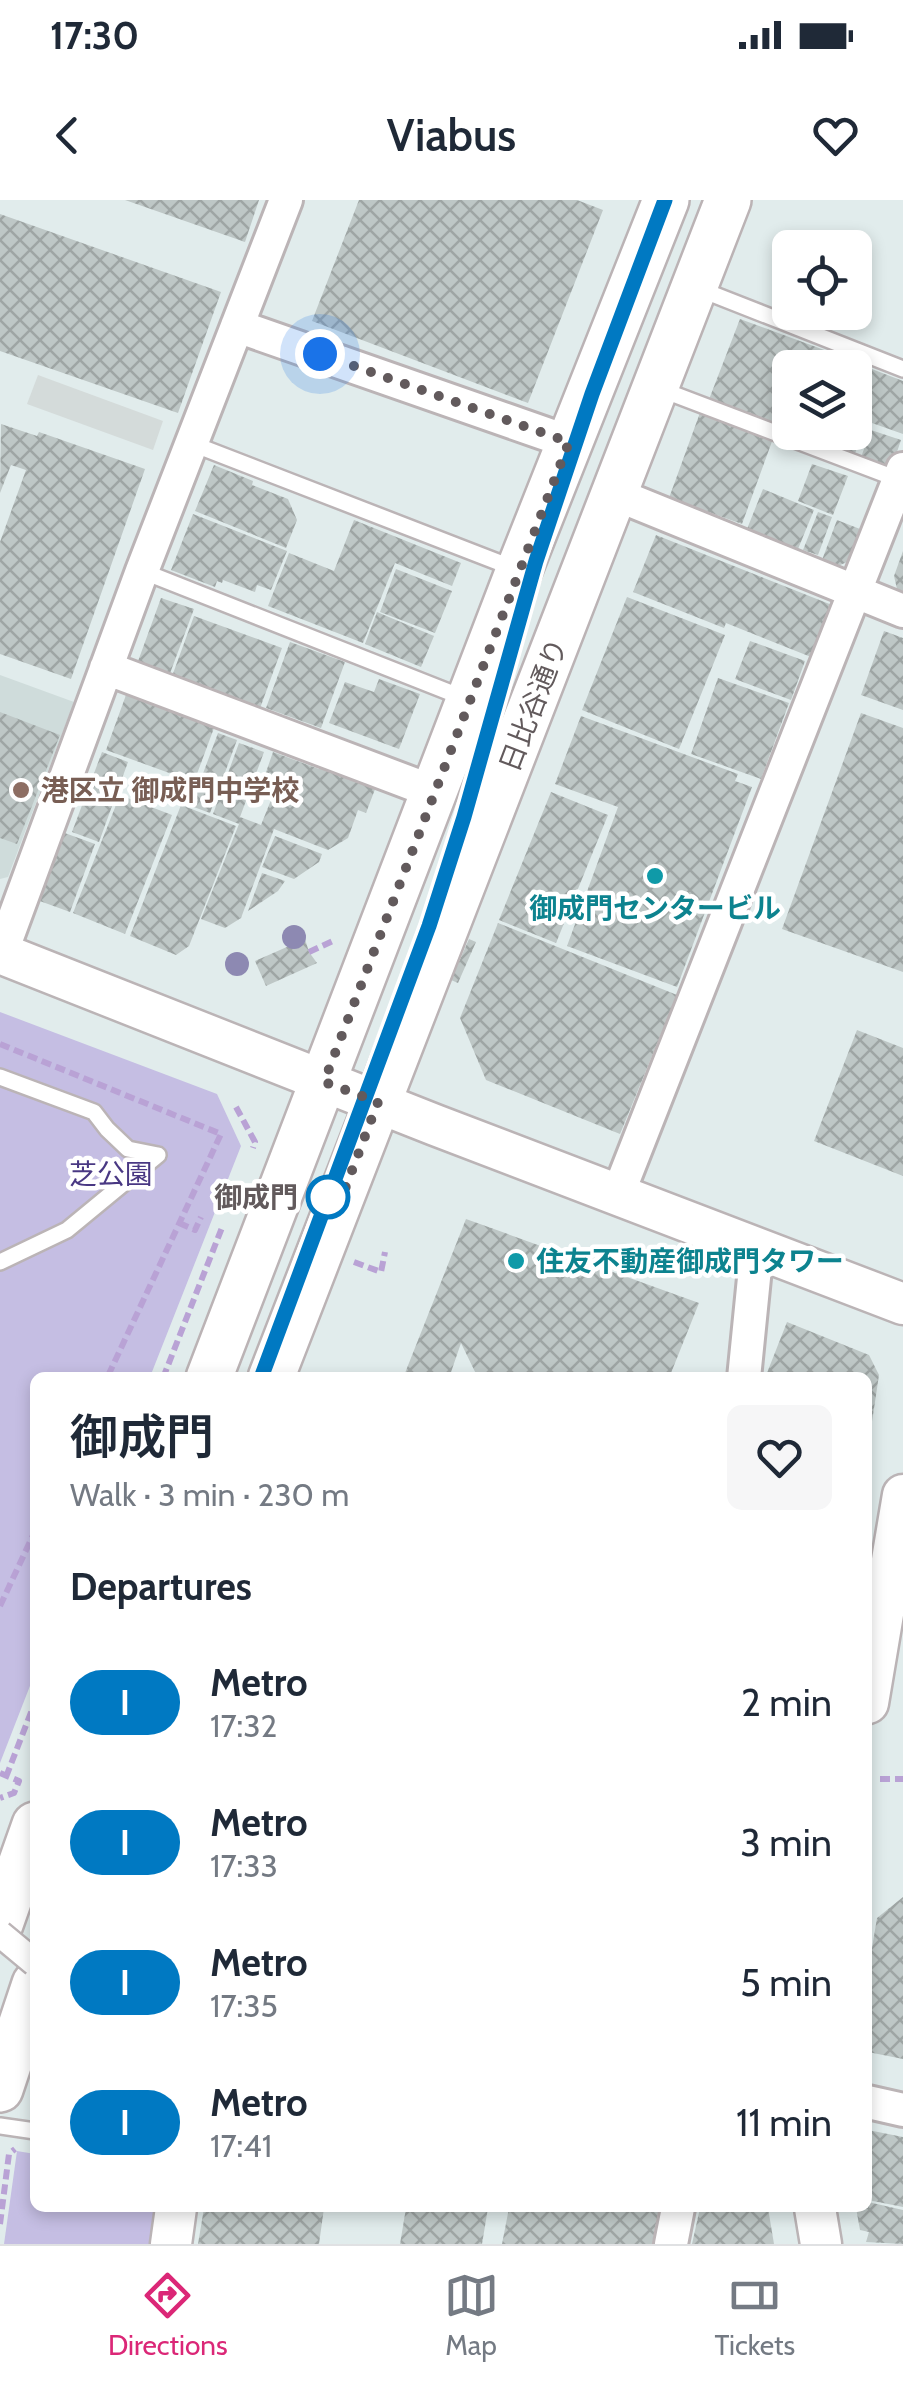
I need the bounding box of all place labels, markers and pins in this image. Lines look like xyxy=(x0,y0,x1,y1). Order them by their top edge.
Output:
place label: 港区立 御成門中学校 xyxy=(41,773,299,807)
marker: 港区立 御成門中学校 xyxy=(10,779,32,801)
marker: 御成門センタービル xyxy=(644,865,666,887)
place label: 御成門センタービル xyxy=(529,891,781,925)
marker: 御成門 xyxy=(307,1176,349,1218)
place label: 御成門 xyxy=(214,1180,298,1214)
place label: 住友不動産御成門タワー xyxy=(536,1244,844,1278)
marker: 住友不動産御成門タワー xyxy=(505,1250,527,1272)

